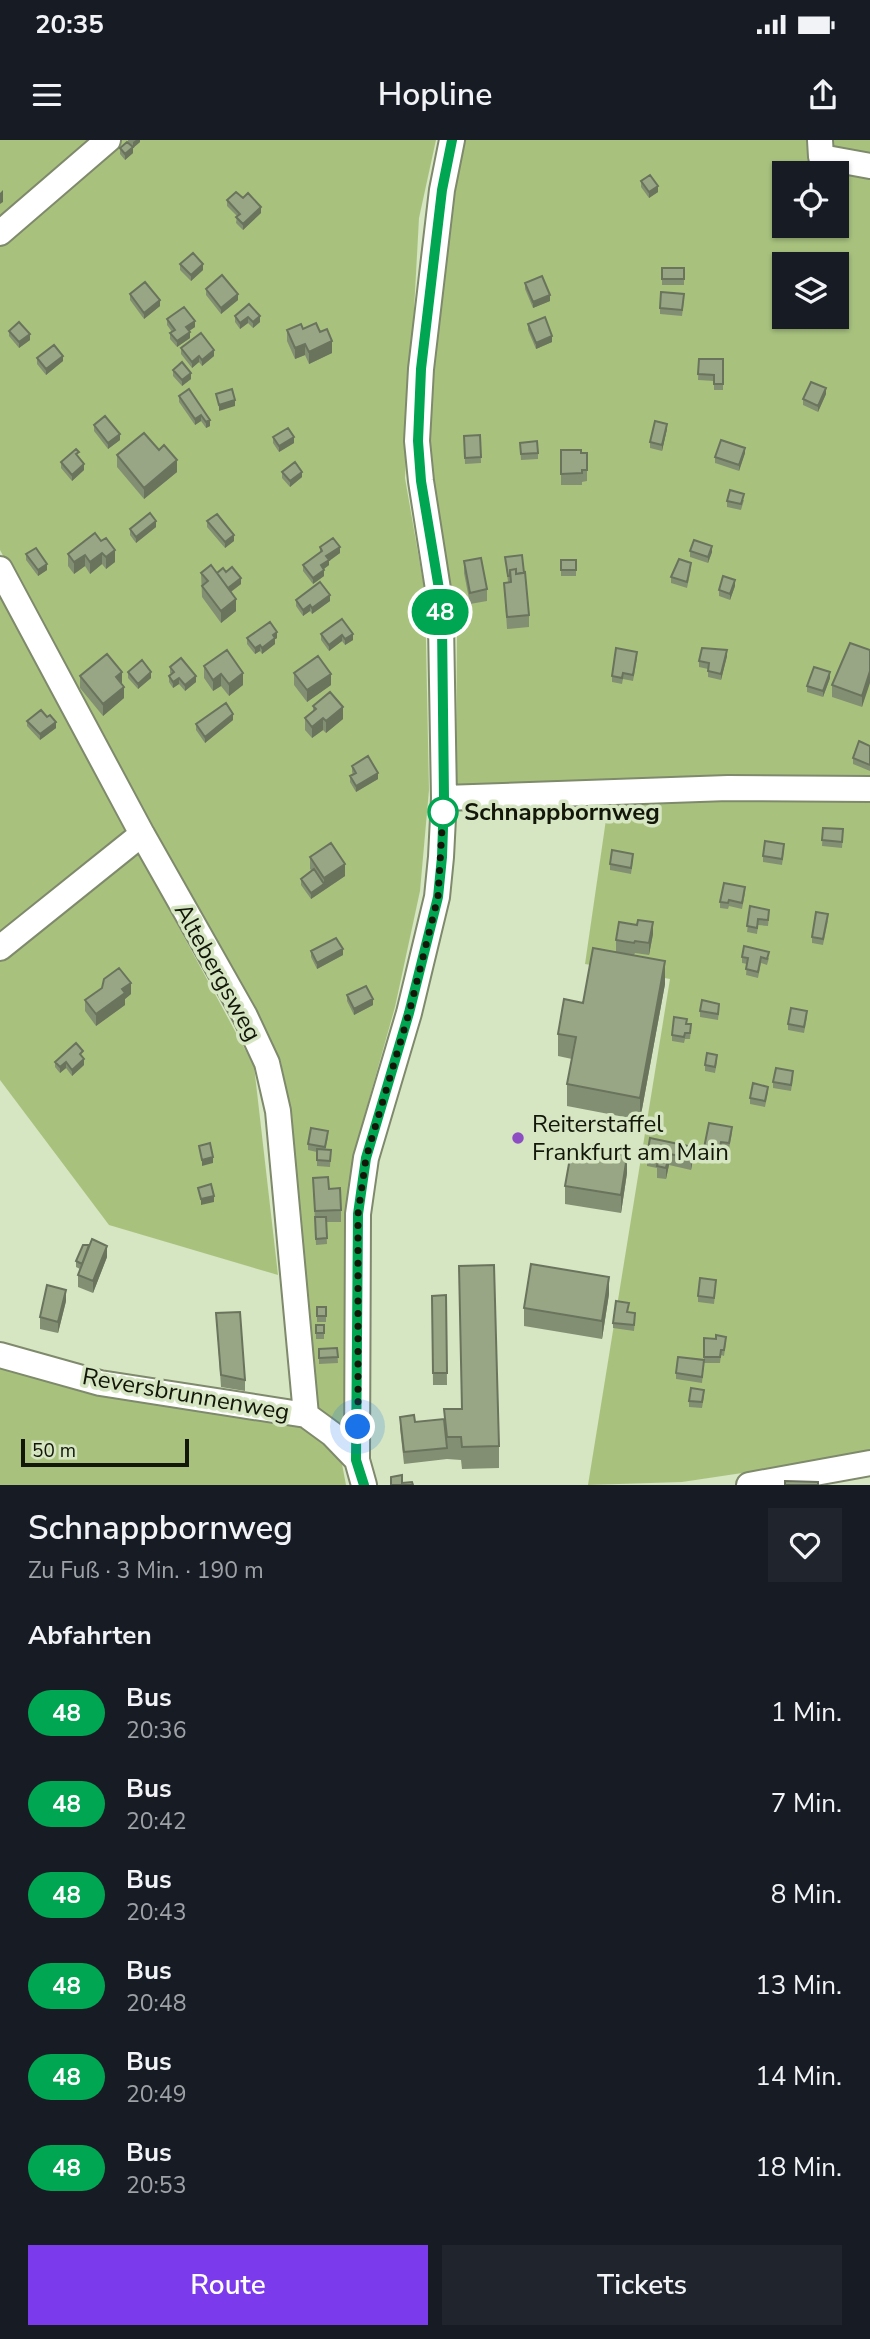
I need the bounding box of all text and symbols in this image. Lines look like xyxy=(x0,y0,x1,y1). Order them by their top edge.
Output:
text: 20:35 xyxy=(35,7,104,42)
text: Hopline xyxy=(378,73,492,116)
icon: menu xyxy=(28,76,66,114)
icon: share xyxy=(804,76,842,114)
map controls xyxy=(772,161,849,329)
button: locate xyxy=(772,161,849,238)
button: layers xyxy=(772,252,849,329)
line badge: 48 xyxy=(408,589,472,635)
text: 48 xyxy=(426,596,454,628)
place label: Schnappbornweg xyxy=(464,796,660,828)
marker: Schnappbornweg xyxy=(428,797,458,827)
street label: Altebergsweg xyxy=(167,897,269,1047)
place label: Reiterstaffel Frankfurt am Main xyxy=(532,1108,729,1168)
marker: Reiterstaffel Frankfurt am Main xyxy=(510,1130,526,1146)
street label: Reversbrunnenweg xyxy=(80,1360,292,1428)
your location xyxy=(340,1409,375,1444)
scale bar xyxy=(21,1436,189,1468)
text: 50 m xyxy=(32,1438,76,1464)
text: Schnappbornweg xyxy=(28,1506,293,1551)
button: heart xyxy=(768,1508,842,1582)
text: Zu Fuß · 3 Min. · 190 m xyxy=(28,1555,264,1586)
text: Abfahrten xyxy=(28,1618,152,1653)
text: Bus xyxy=(126,1680,172,1715)
text: 1 Min. xyxy=(771,1695,842,1730)
text: 48 xyxy=(52,1697,81,1729)
text: 20:36 xyxy=(126,1715,186,1746)
text: Bus xyxy=(126,1771,172,1806)
text: 7 Min. xyxy=(771,1786,842,1821)
text: 48 xyxy=(52,1788,81,1820)
text: 20:42 xyxy=(126,1806,186,1837)
text: Bus xyxy=(126,1862,172,1897)
text: 8 Min. xyxy=(771,1877,842,1912)
text: 48 xyxy=(52,1879,81,1911)
text: 20:43 xyxy=(126,1897,186,1928)
text: Bus xyxy=(126,1953,172,1988)
text: 13 Min. xyxy=(755,1968,842,2003)
text: 48 xyxy=(52,1970,81,2002)
text: 20:48 xyxy=(126,1988,186,2019)
text: Bus xyxy=(126,2044,172,2079)
text: 14 Min. xyxy=(755,2059,842,2094)
text: 48 xyxy=(52,2061,81,2093)
text: 20:49 xyxy=(126,2079,186,2110)
text: Bus xyxy=(126,2135,172,2170)
text: 18 Min. xyxy=(755,2150,842,2185)
text: 48 xyxy=(52,2152,81,2184)
text: 20:53 xyxy=(126,2170,186,2201)
button: Route xyxy=(28,2245,428,2325)
button: Tickets xyxy=(442,2245,842,2325)

